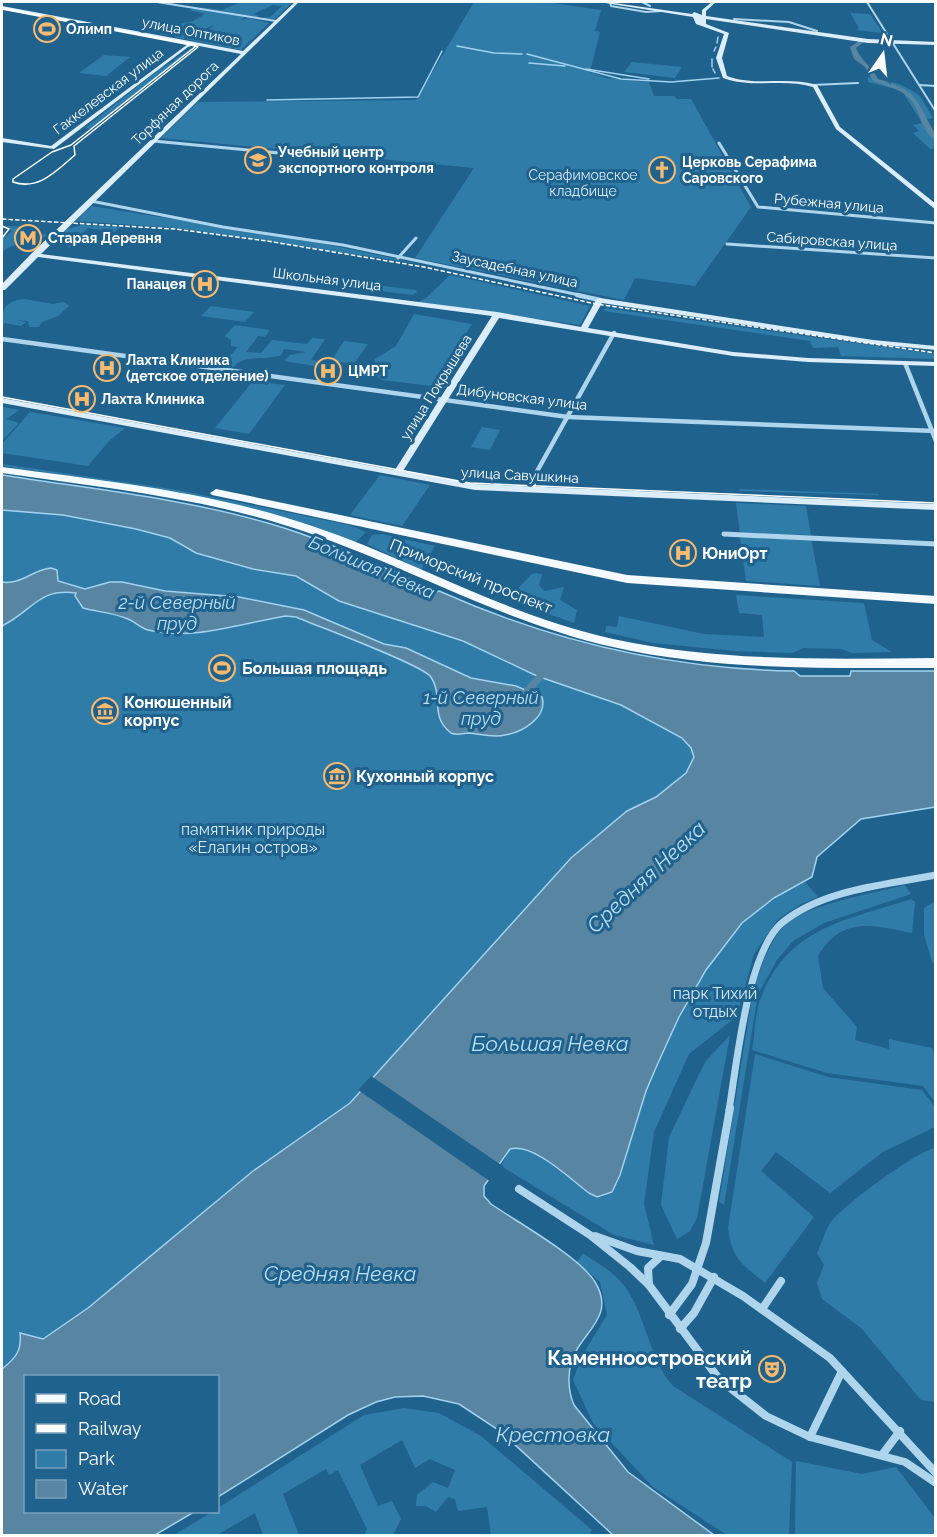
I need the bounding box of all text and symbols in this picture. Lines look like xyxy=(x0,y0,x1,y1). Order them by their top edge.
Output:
sports icon: Олимп xyxy=(32,14,62,44)
street label: улица Оптиков xyxy=(141,14,241,48)
place label: Олимп xyxy=(66,21,112,37)
north arrow xyxy=(853,24,913,84)
text: N xyxy=(878,29,895,51)
street label: Гаккелевская улица xyxy=(50,44,166,138)
street label: Торфяная дорога xyxy=(128,58,222,148)
place label: Учебный центр экспортного контроля xyxy=(277,144,434,176)
school or university icon: Учебный центр экспортного контроля xyxy=(243,145,273,175)
place label: Церковь Серафима Саровского xyxy=(682,154,817,186)
church icon: Церковь Серафима Саровского xyxy=(647,155,677,185)
park label: Серафимовское кладбище xyxy=(529,167,637,199)
street label: Рубежная улица xyxy=(774,190,884,216)
metro station icon: Старая Деревня xyxy=(13,223,43,253)
street label: Сабировская улица xyxy=(766,228,898,254)
place label: Старая Деревня xyxy=(48,230,162,246)
street label: Заусадебная улица xyxy=(451,248,579,290)
street label: Школьная улица xyxy=(272,264,382,294)
hospital icon: Панацея xyxy=(190,269,220,299)
place label: Панацея xyxy=(126,276,186,292)
street label: улица Покрышева xyxy=(397,331,475,443)
place label: Лахта Клиника (детское отделение) xyxy=(126,352,268,384)
hospital icon: Лахта Клиника (детское отделение) xyxy=(92,353,122,383)
hospital icon: ЦМРТ xyxy=(313,356,343,386)
place label: ЦМРТ xyxy=(348,363,388,379)
street label: Дибуновская улица xyxy=(456,381,588,413)
hospital icon: Лахта Клиника xyxy=(67,384,97,414)
place label: Лахта Клиника xyxy=(101,391,205,407)
street label: улица Савушкина xyxy=(461,464,579,486)
water label: Большая Невка xyxy=(306,531,438,603)
street label: Приморский проспект xyxy=(387,535,555,617)
hospital icon: ЮниОрт xyxy=(668,538,698,568)
place label: ЮниОрт xyxy=(702,544,768,563)
water label: 2-й Северный пруд xyxy=(117,592,236,634)
sports icon: Большая площадь xyxy=(207,653,237,683)
place label: Большая площадь xyxy=(242,659,387,678)
water label: 1-й Северный пруд xyxy=(423,687,539,729)
place label: Конюшенный корпус xyxy=(124,693,232,730)
museum icon: Конюшенный корпус xyxy=(90,696,120,726)
museum icon: Кухонный корпус xyxy=(322,761,352,791)
place label: Кухонный корпус xyxy=(356,767,494,786)
water label: Средняя Невка xyxy=(582,816,710,938)
park label: памятник природы «Елагин остров» xyxy=(181,820,325,857)
park label: парк Тихий отдых xyxy=(673,984,757,1021)
water label: Большая Невка xyxy=(471,1031,629,1056)
water label: Средняя Невка xyxy=(264,1261,416,1286)
place label: Каменноостровский театр xyxy=(547,1346,752,1393)
theatre icon: Каменноостровский театр xyxy=(757,1354,787,1384)
legend xyxy=(24,1375,219,1513)
text: Road xyxy=(78,1388,121,1409)
text: Railway xyxy=(78,1418,142,1439)
water label: Крестовка xyxy=(496,1422,610,1447)
text: Park xyxy=(78,1448,115,1469)
text: Water xyxy=(78,1478,129,1499)

